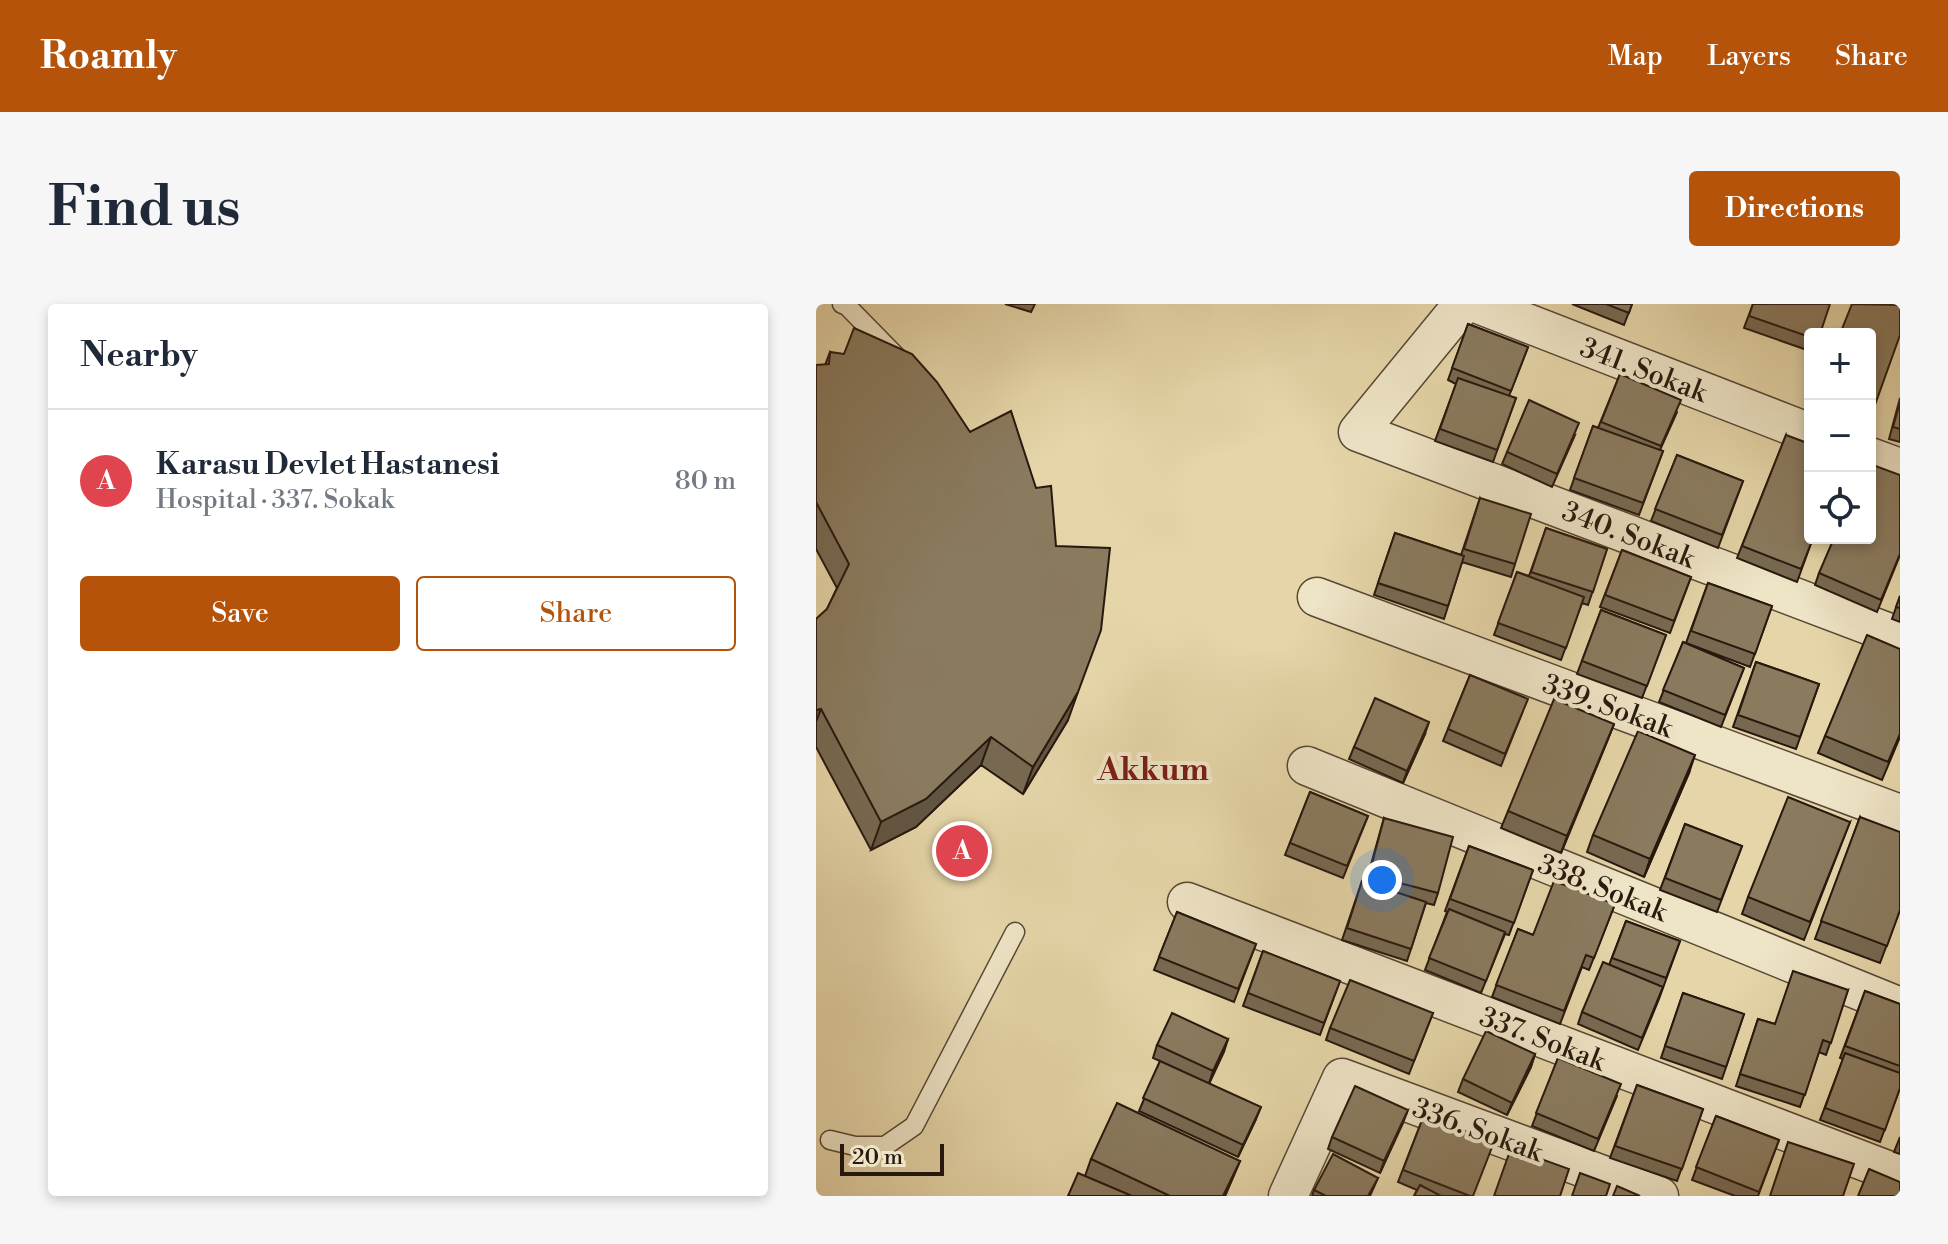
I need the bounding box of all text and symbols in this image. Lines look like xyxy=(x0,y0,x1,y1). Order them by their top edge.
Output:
text: Roamly xyxy=(40,33,177,80)
text: Map xyxy=(1608,39,1663,74)
text: Layers xyxy=(1707,39,1791,74)
text: Share xyxy=(1835,39,1908,74)
button: Directions xyxy=(1689,171,1900,246)
text: Find us xyxy=(48,173,241,243)
map controls xyxy=(1804,328,1876,544)
button: + xyxy=(1804,328,1876,400)
street label: 341. Sokak xyxy=(1575,330,1713,411)
text: Nearby xyxy=(80,335,198,377)
button: − xyxy=(1804,400,1876,472)
text: Karasu Devlet Hastanesi xyxy=(156,446,499,484)
text: A xyxy=(97,465,115,497)
text: 80 m xyxy=(675,465,736,497)
button: locate xyxy=(1804,472,1876,544)
text: Hospital · 337. Sokak xyxy=(156,484,394,516)
street label: 340. Sokak xyxy=(1557,494,1701,577)
button: Save xyxy=(80,576,400,651)
button: Share xyxy=(416,576,736,651)
street label: 339. Sokak xyxy=(1538,667,1679,747)
district label: Akkum xyxy=(1096,750,1209,790)
pin: A xyxy=(936,821,988,881)
street label: 338. Sokak xyxy=(1533,847,1673,931)
your location xyxy=(1362,860,1402,900)
street label: 337. Sokak xyxy=(1475,999,1612,1080)
street label: 336. Sokak xyxy=(1408,1091,1549,1171)
scale bar xyxy=(840,1140,944,1176)
text: 20 m xyxy=(852,1144,903,1171)

